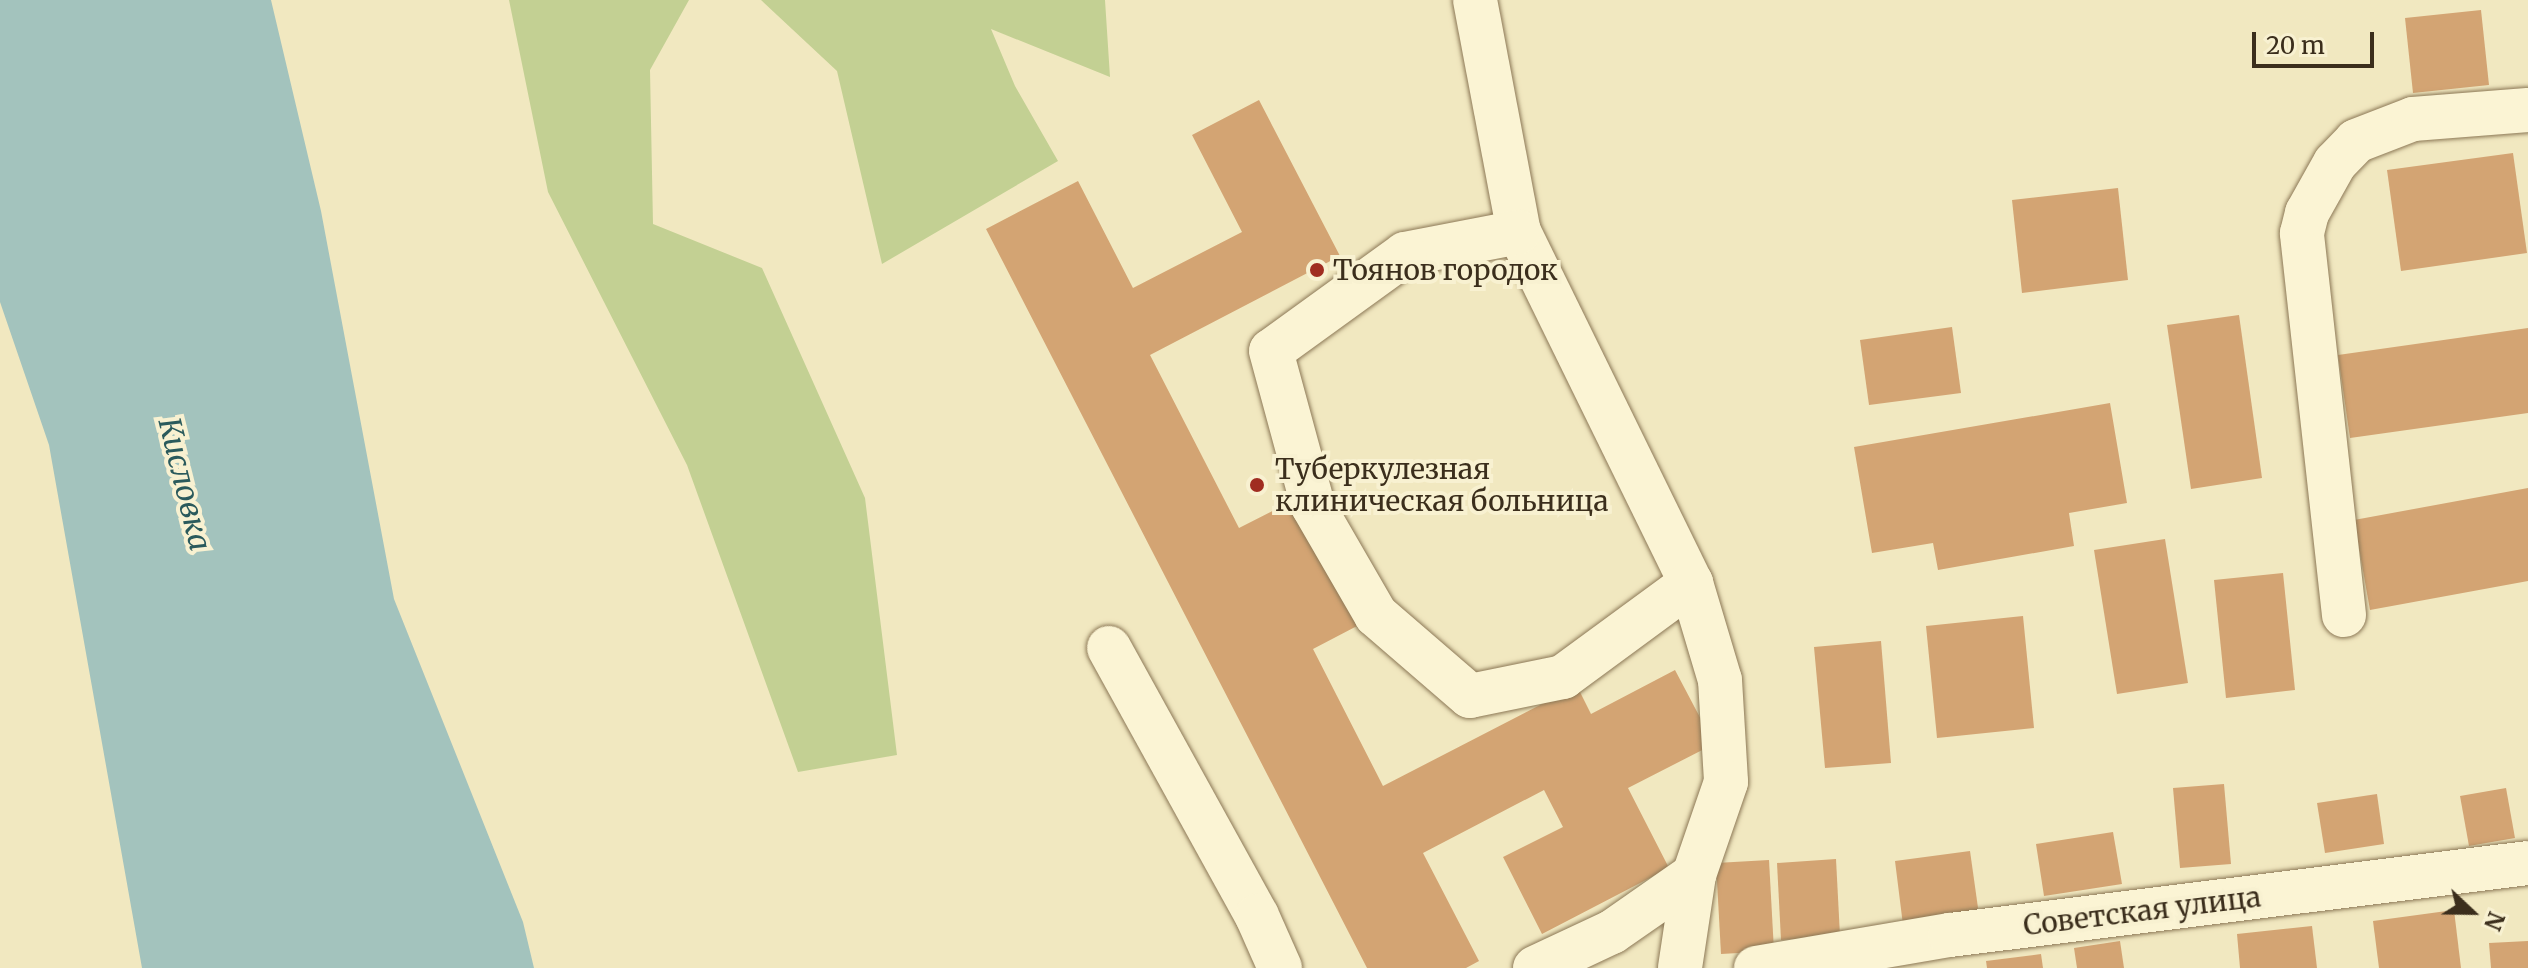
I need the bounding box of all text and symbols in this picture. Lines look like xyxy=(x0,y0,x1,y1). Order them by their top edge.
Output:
scale bar xyxy=(2256,16,2378,66)
text: 20 m xyxy=(2266,30,2325,61)
place label: Тоянов городок xyxy=(1333,253,1558,287)
marker: Тоянов городок xyxy=(1308,261,1326,279)
water label: Кисловка xyxy=(151,414,219,554)
place label: Туберкулезная клиническая больница xyxy=(1275,452,1609,518)
marker: Туберкулезная клиническая больница xyxy=(1246,474,1268,496)
north arrow xyxy=(2432,872,2512,952)
street label: Советская улица xyxy=(2021,880,2263,942)
text: N xyxy=(2478,908,2510,934)

